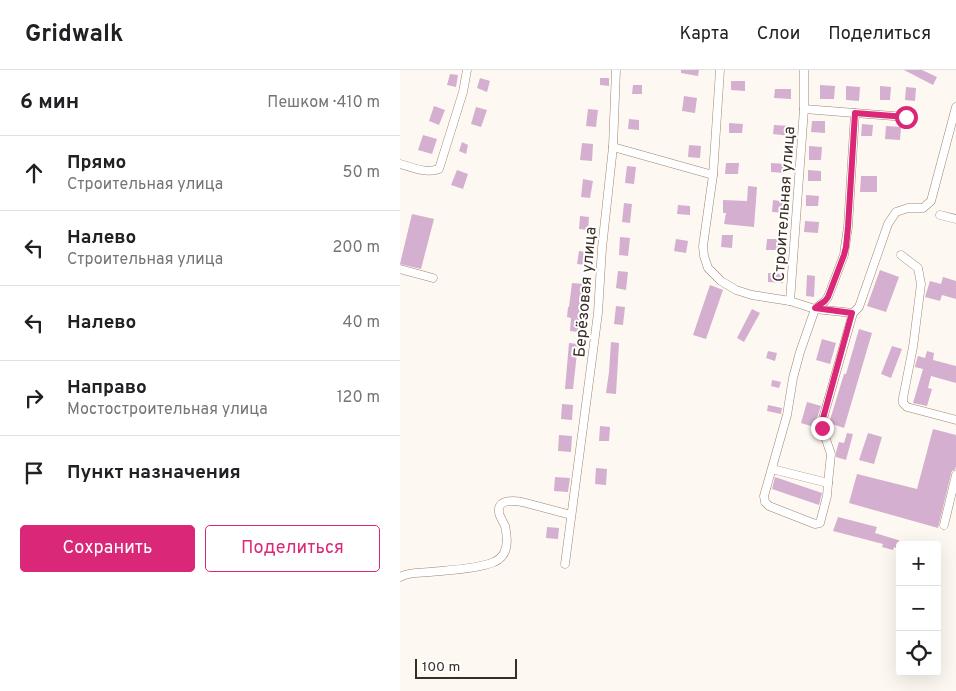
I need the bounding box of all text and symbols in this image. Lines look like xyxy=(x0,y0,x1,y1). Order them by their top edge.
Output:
text: Gridwalk xyxy=(25,20,123,50)
text: Карта xyxy=(679,23,729,46)
text: Слои xyxy=(757,23,800,46)
text: Поделиться xyxy=(828,23,931,46)
text: 6 мин xyxy=(20,89,79,116)
text: Пешком · 410 m xyxy=(267,93,380,113)
route start xyxy=(895,106,918,129)
street label: Строительная улица xyxy=(770,126,800,283)
text: Прямо xyxy=(67,151,126,175)
icon: ahead xyxy=(20,159,48,187)
text: 50 m xyxy=(343,163,380,183)
text: Строительная улица xyxy=(67,175,223,195)
text: Налево xyxy=(67,226,136,250)
street label: Берёзовая улица xyxy=(570,226,602,358)
icon: left xyxy=(20,234,48,262)
text: 200 m xyxy=(332,238,380,258)
text: Строительная улица xyxy=(67,250,223,270)
icon: left xyxy=(20,309,48,337)
text: Налево xyxy=(67,311,136,335)
text: 40 m xyxy=(342,313,380,333)
text: Направо xyxy=(67,376,147,400)
icon: right xyxy=(20,384,48,412)
text: 120 m xyxy=(337,388,380,408)
text: Мостостроительная улица xyxy=(67,400,268,420)
route end xyxy=(811,417,834,440)
icon: arrive xyxy=(20,459,48,487)
text: Пункт назначения xyxy=(67,461,241,485)
button: Сохранить xyxy=(20,525,195,572)
button: Поделиться xyxy=(205,525,380,572)
map controls xyxy=(896,541,941,676)
button: + xyxy=(896,541,941,586)
button: − xyxy=(896,586,941,631)
button: locate xyxy=(896,631,941,676)
scale bar xyxy=(415,656,518,679)
text: 100 m xyxy=(422,659,460,676)

